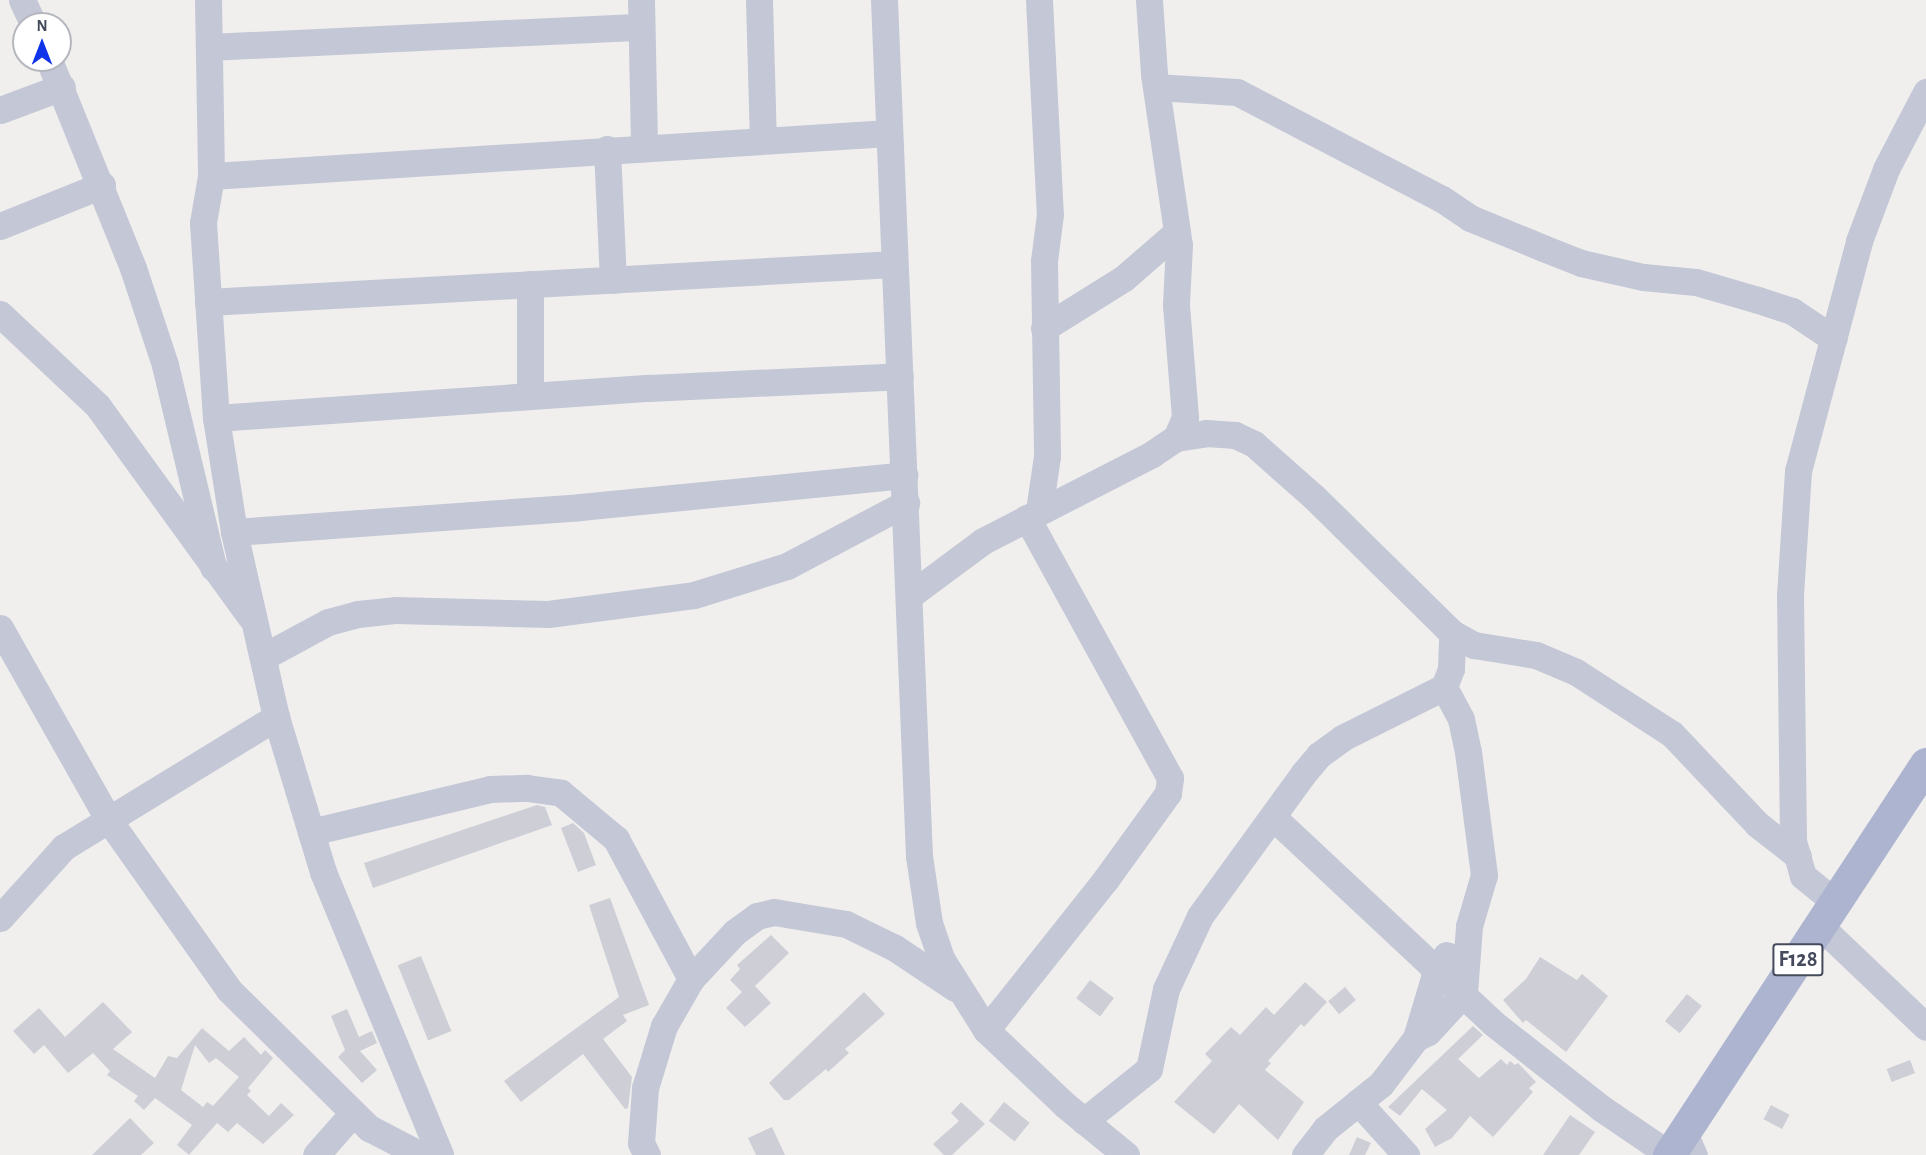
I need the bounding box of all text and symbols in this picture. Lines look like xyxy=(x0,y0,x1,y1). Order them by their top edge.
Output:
north arrow xyxy=(12,12,72,72)
text: N xyxy=(36,18,48,34)
road number: F128 xyxy=(1771,941,1825,979)

